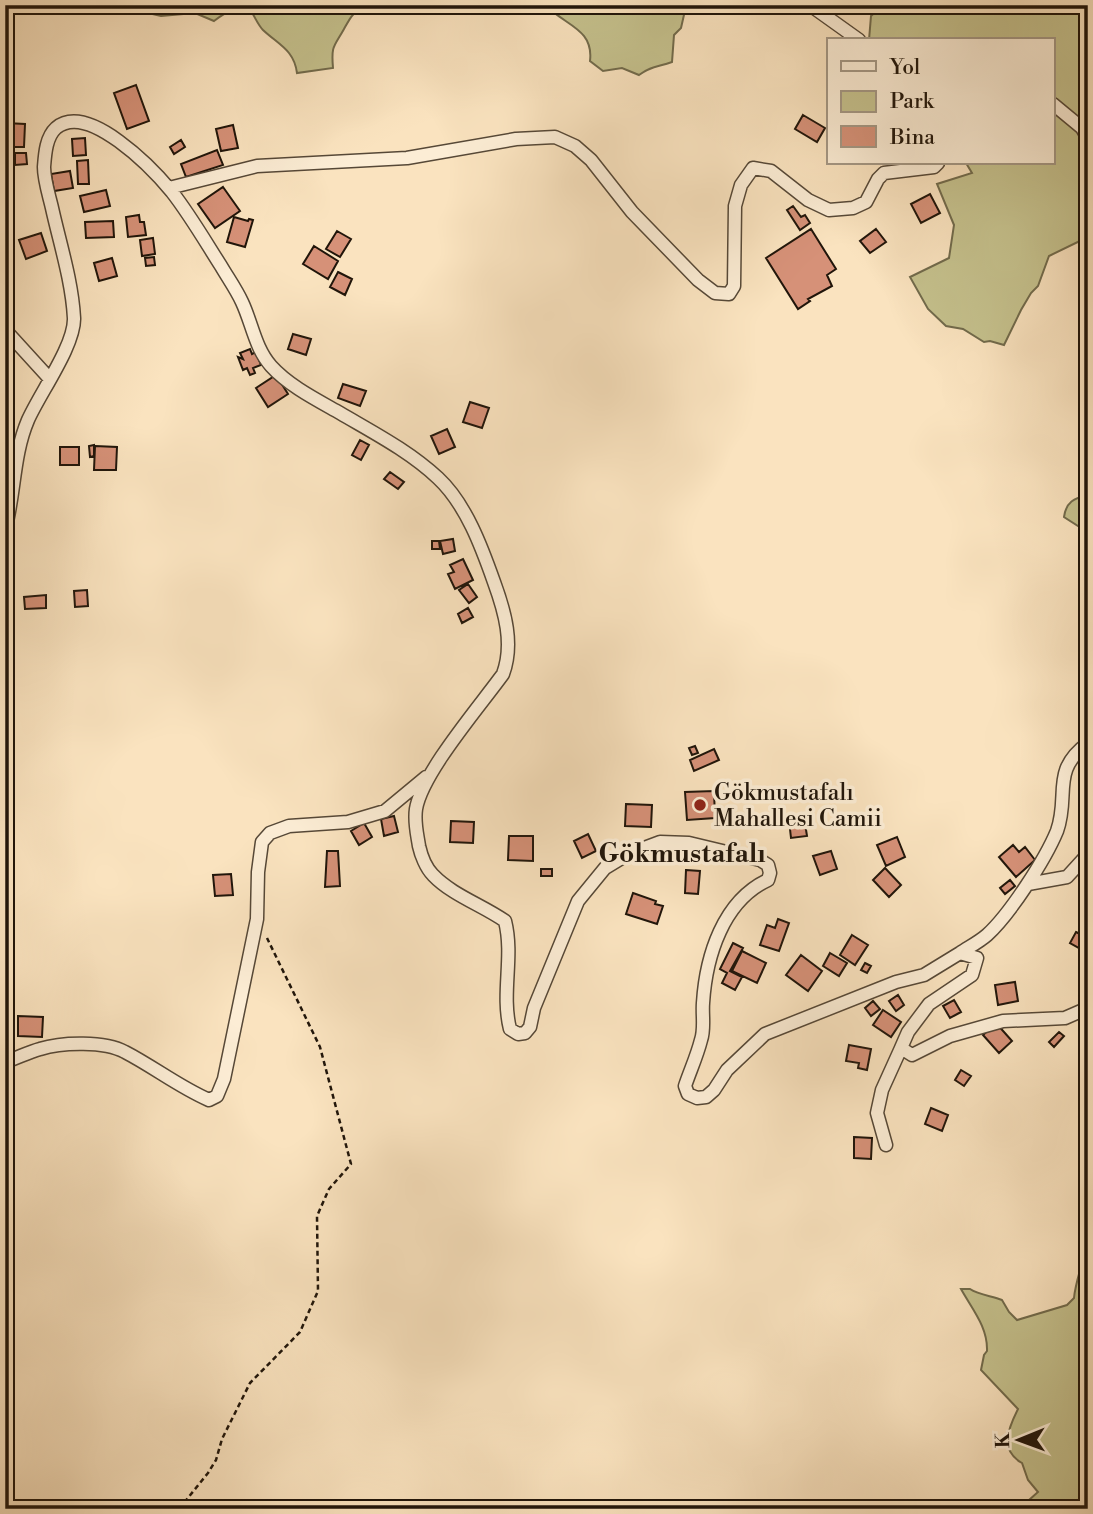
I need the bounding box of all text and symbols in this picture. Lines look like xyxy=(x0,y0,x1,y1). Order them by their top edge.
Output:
legend xyxy=(827,38,1054,164)
text: Yol xyxy=(889,55,920,81)
text: Park xyxy=(890,89,935,115)
text: Bina xyxy=(889,125,935,151)
place label: Gökmustafalı Mahallesi Camii xyxy=(714,779,882,833)
marker: Gökmustafalı Mahallesi Camii xyxy=(692,797,708,813)
district label: Gökmustafalı xyxy=(598,838,766,870)
north arrow xyxy=(984,1406,1054,1476)
text: K xyxy=(991,1432,1015,1448)

